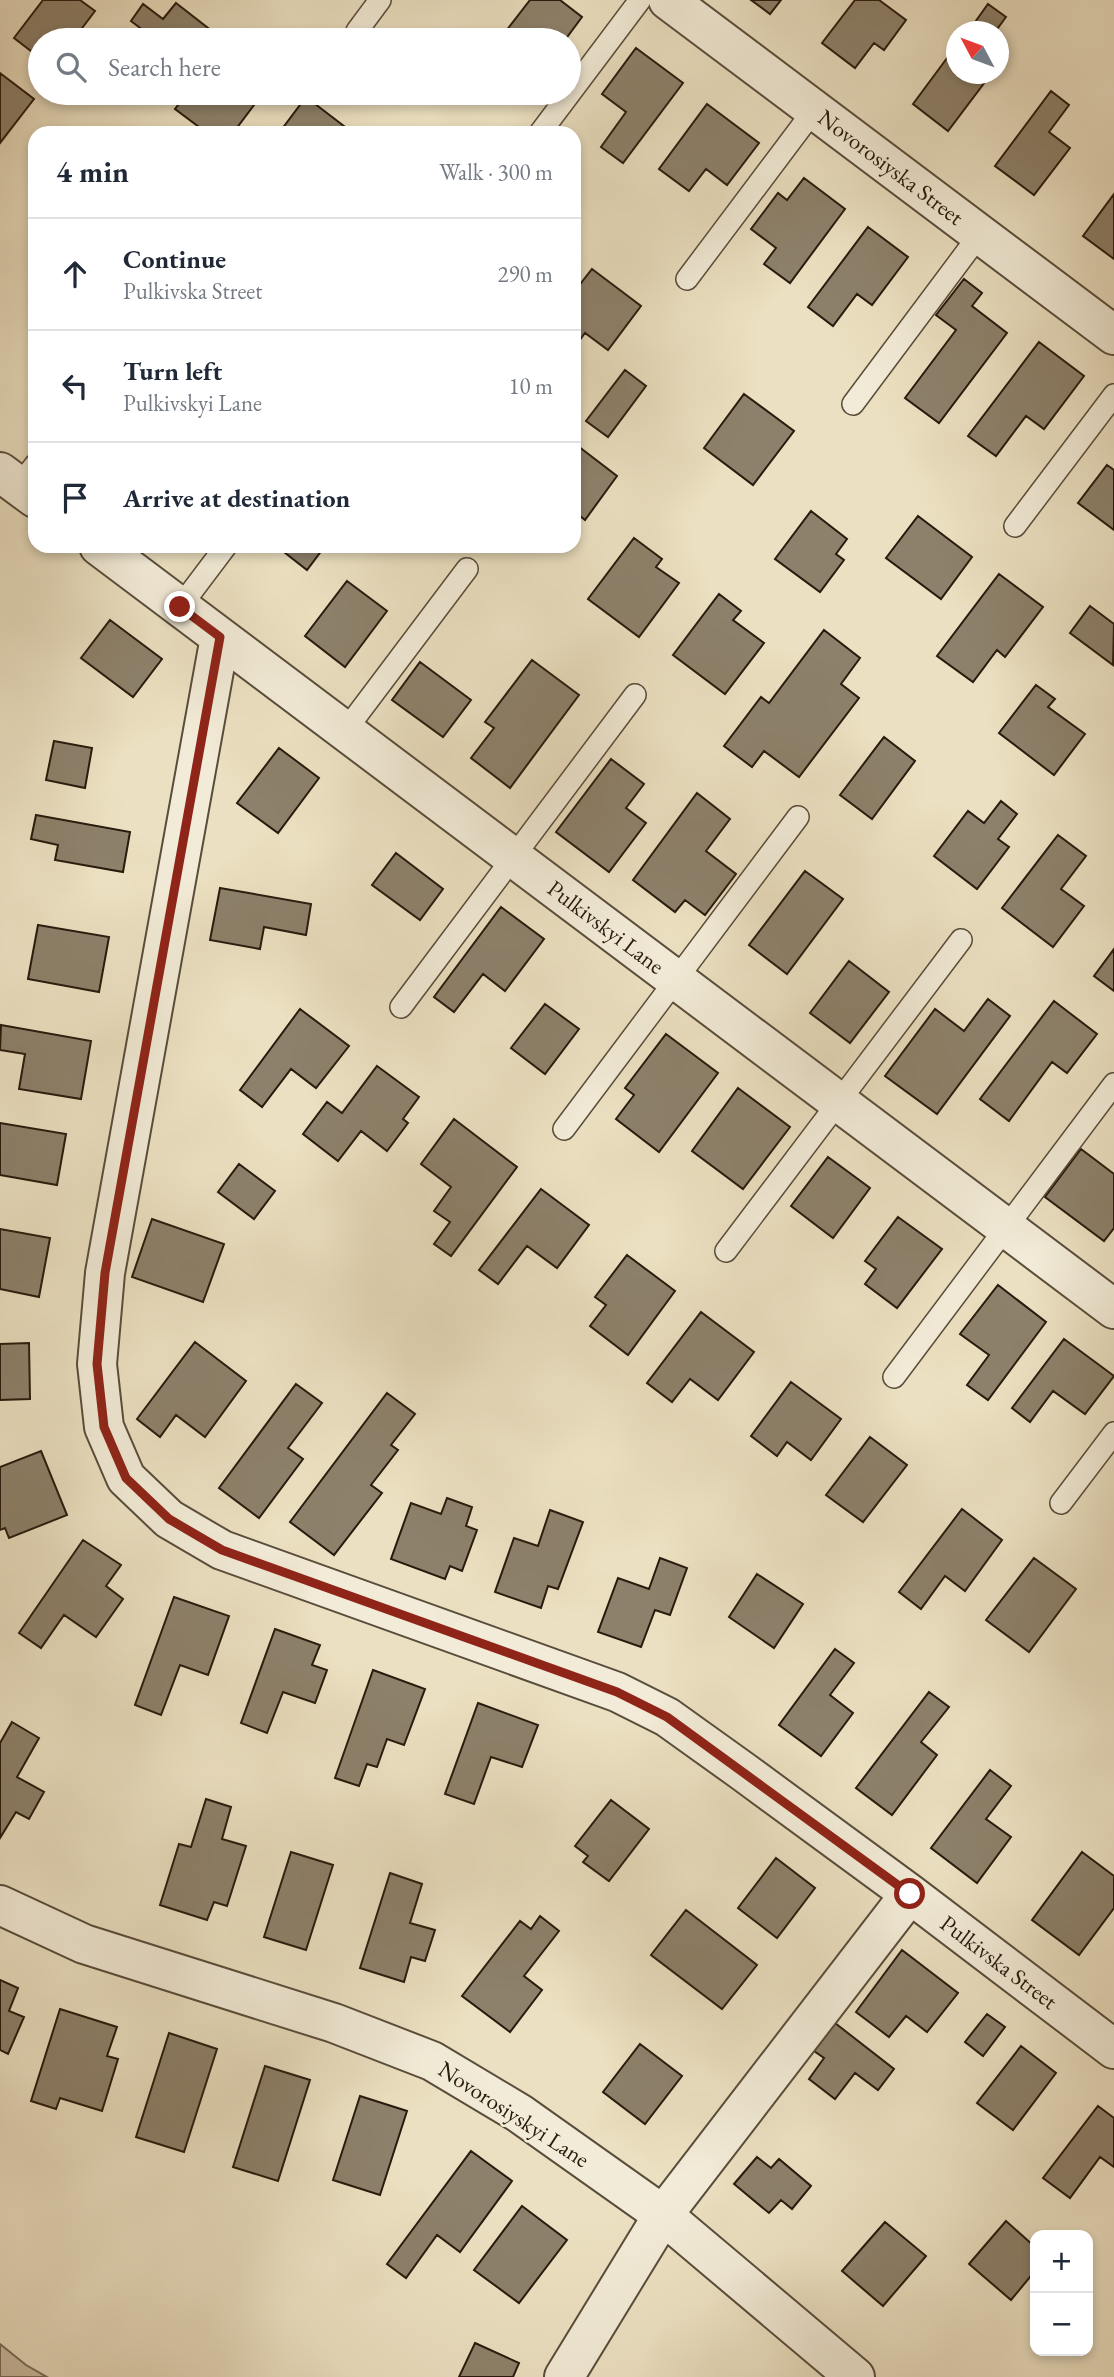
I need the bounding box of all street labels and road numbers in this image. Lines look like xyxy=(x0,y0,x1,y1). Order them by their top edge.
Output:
street label: Novorosiyska Street xyxy=(812,102,970,232)
street label: Pulkivskyi Lane xyxy=(541,873,671,981)
street label: Pulkivska Street xyxy=(934,1908,1064,2016)
street label: Novorosiyskyi Lane xyxy=(433,2054,595,2174)

